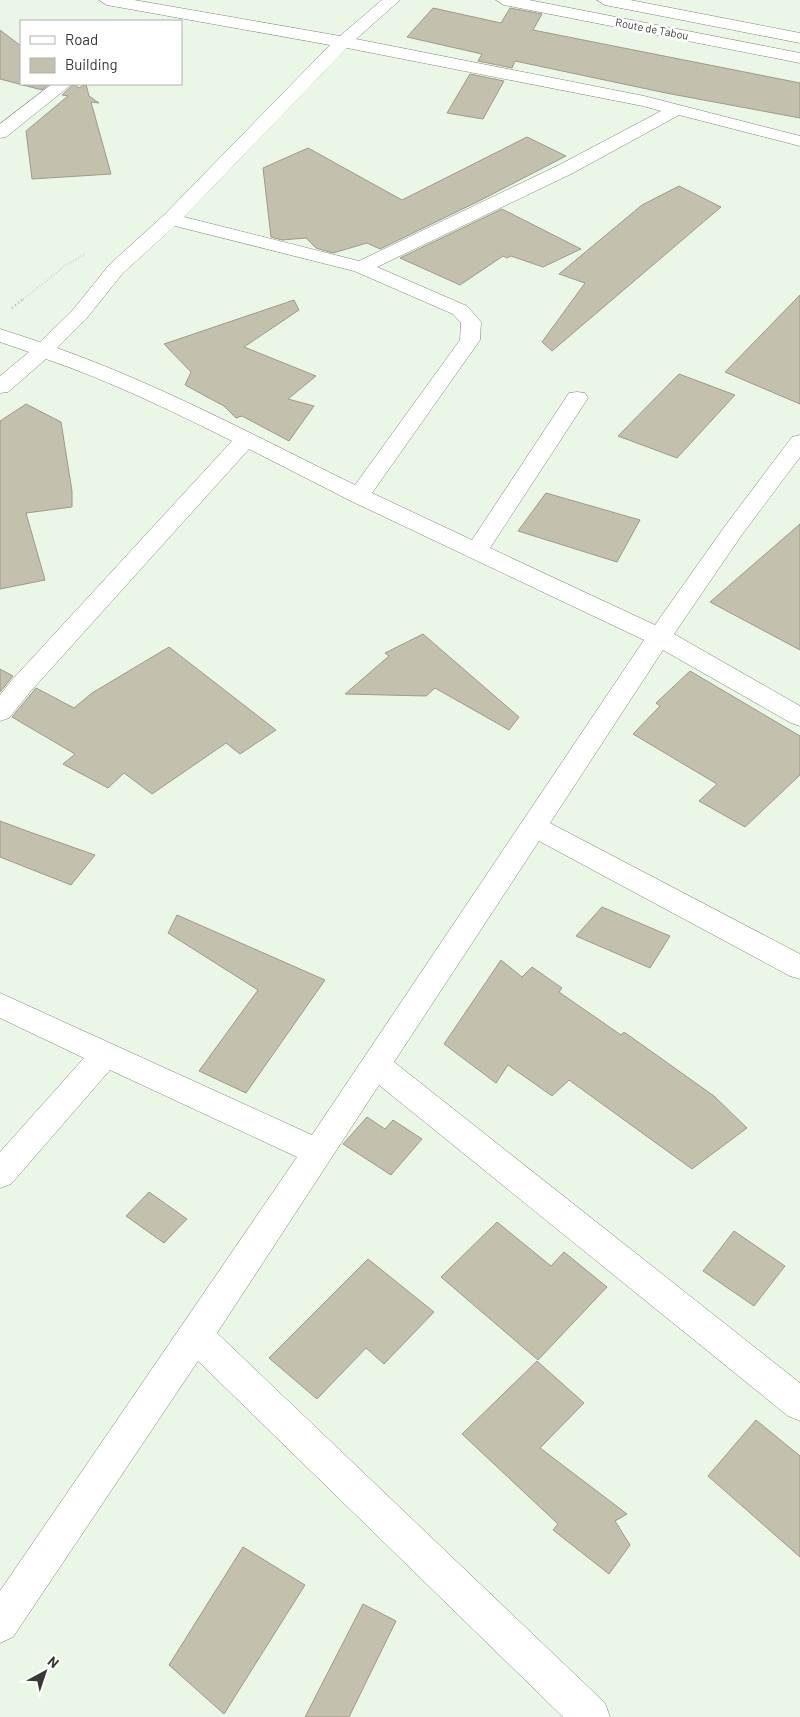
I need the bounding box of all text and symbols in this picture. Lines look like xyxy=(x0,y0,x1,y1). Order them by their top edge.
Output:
street label: Route de Tabou xyxy=(614,15,690,42)
legend xyxy=(20,20,182,85)
text: Road xyxy=(65,30,98,48)
text: Building xyxy=(65,55,118,73)
north arrow xyxy=(20,1647,70,1697)
text: N xyxy=(45,1652,63,1671)

